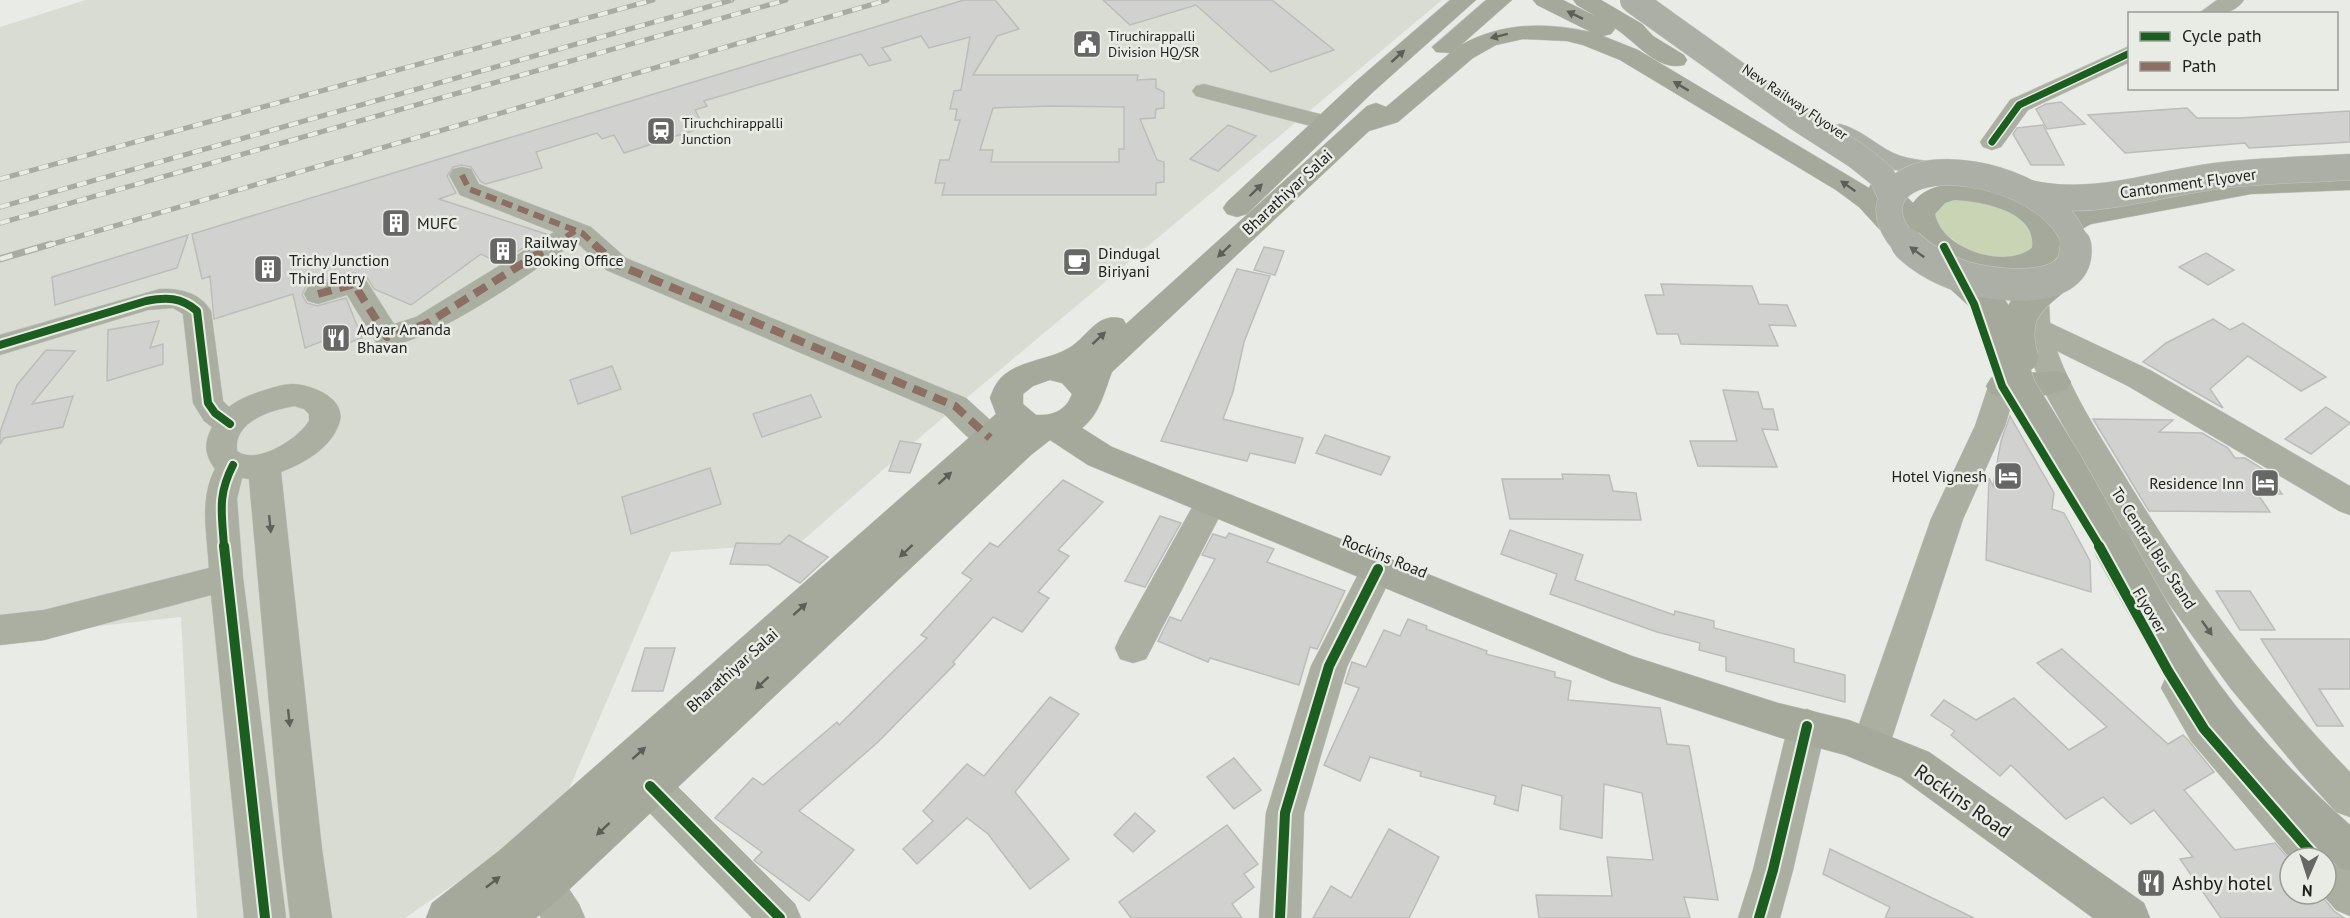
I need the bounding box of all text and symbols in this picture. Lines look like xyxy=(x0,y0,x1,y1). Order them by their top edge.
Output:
one-way arrow xyxy=(1566,10,1583,19)
legend xyxy=(2128,12,2338,90)
text: Cycle path xyxy=(2182,24,2262,47)
place label: Tiruchirappalli Division HQ/SR xyxy=(1108,27,1200,61)
public building icon: Tiruchirappalli Division HQ/SR xyxy=(1071,28,1103,60)
one-way arrow xyxy=(1490,32,1508,42)
one-way arrow xyxy=(1391,49,1406,63)
text: Path xyxy=(2182,54,2216,77)
street label: New Railway Flyover xyxy=(1739,60,1851,144)
one-way arrow xyxy=(1672,81,1689,91)
place label: Tiruchchirappalli Junction xyxy=(681,114,783,148)
station icon: Tiruchchirappalli Junction xyxy=(645,115,677,147)
street label: Bharathiyar Salai xyxy=(1238,145,1336,239)
street label: Cantonment Flyover xyxy=(2119,163,2258,202)
one-way arrow xyxy=(1840,181,1856,192)
one-way arrow xyxy=(1249,183,1264,197)
building icon: MUFC xyxy=(380,207,412,239)
place label: MUFC xyxy=(417,213,458,233)
place label: Railway Booking Office xyxy=(524,232,624,270)
building icon: Railway Booking Office xyxy=(487,235,519,267)
place label: Dindugal Biriyani xyxy=(1098,243,1160,281)
one-way arrow xyxy=(1217,244,1232,257)
cafe icon: Dindugal Biriyani xyxy=(1061,246,1093,278)
one-way arrow xyxy=(1909,246,1925,258)
place label: Trichy Junction Third Entry xyxy=(289,250,389,288)
building icon: Trichy Junction Third Entry xyxy=(252,253,284,285)
place label: Adyar Ananda Bhavan xyxy=(357,319,451,357)
restaurant icon: Adyar Ananda Bhavan xyxy=(320,322,352,354)
one-way arrow xyxy=(1092,331,1107,345)
hotel icon: Hotel Vignesh xyxy=(1992,460,2024,492)
place label: Hotel Vignesh xyxy=(1891,466,1987,486)
hotel icon: Residence Inn xyxy=(2249,467,2281,499)
one-way arrow xyxy=(938,472,952,486)
place label: Residence Inn xyxy=(2149,473,2244,493)
street label: To Central Bus Stand xyxy=(2107,483,2201,613)
one-way arrow xyxy=(265,515,275,534)
street label: Rockins Road xyxy=(1339,530,1431,582)
one-way arrow xyxy=(898,544,913,558)
street label: Flyover xyxy=(2129,584,2172,637)
one-way arrow xyxy=(792,603,807,616)
one-way arrow xyxy=(2201,620,2213,636)
street label: Bharathiyar Salai xyxy=(682,624,782,716)
one-way arrow xyxy=(755,676,770,689)
one-way arrow xyxy=(284,709,294,728)
one-way arrow xyxy=(631,747,646,760)
street label: Rockins Road xyxy=(1909,758,2017,844)
one-way arrow xyxy=(596,822,611,835)
north arrow xyxy=(2278,846,2338,906)
restaurant icon: Ashby hotel xyxy=(2135,867,2167,899)
place label: Ashby hotel xyxy=(2172,870,2272,896)
one-way arrow xyxy=(485,875,501,888)
text: N xyxy=(2301,881,2313,901)

